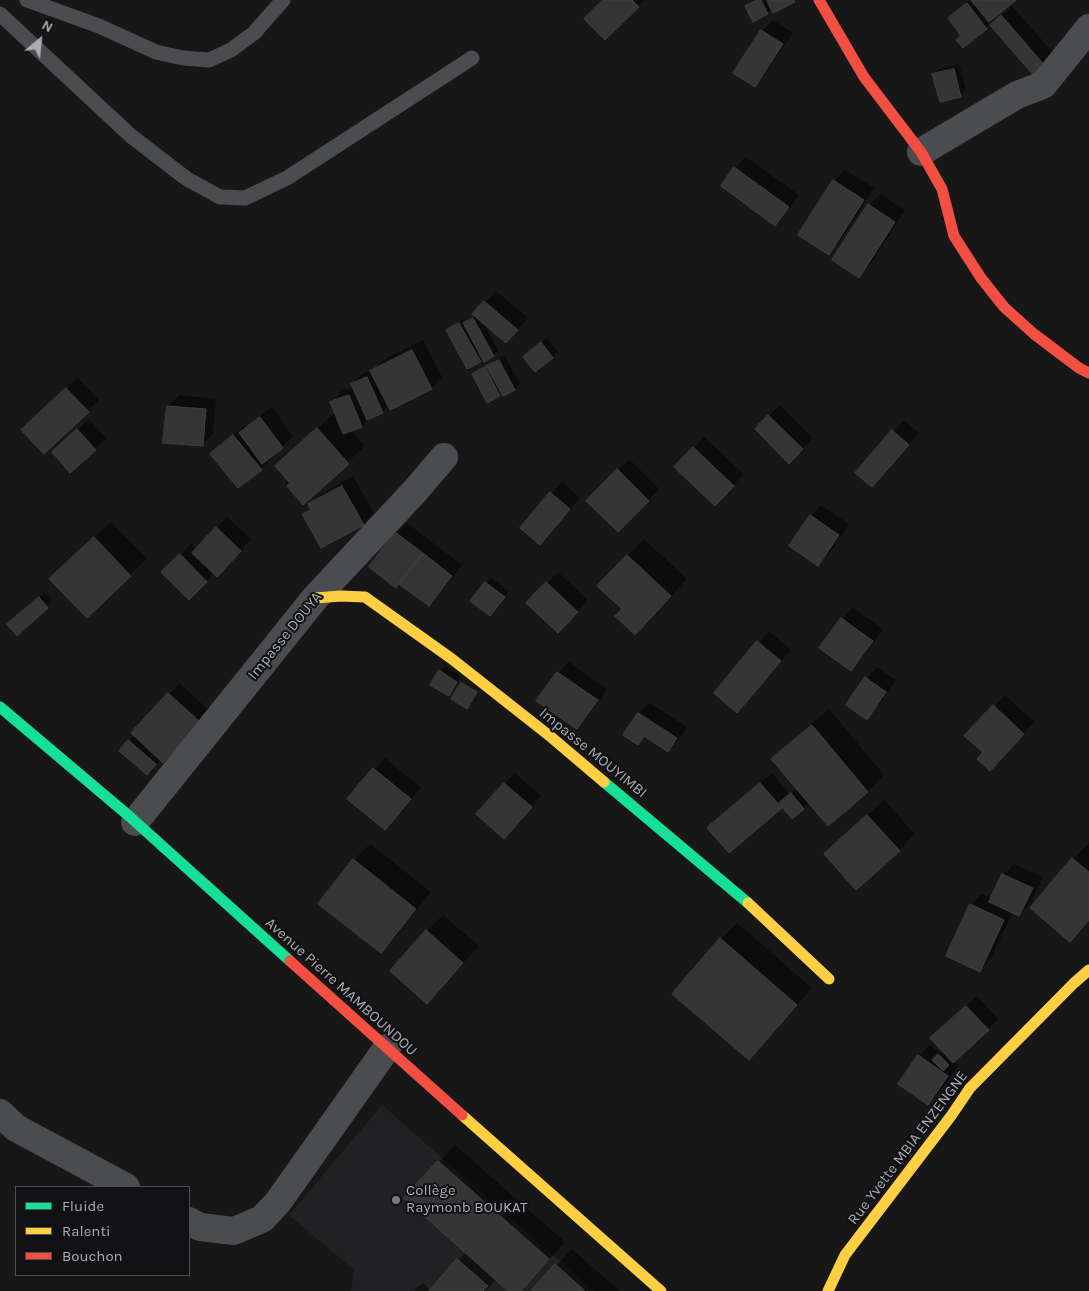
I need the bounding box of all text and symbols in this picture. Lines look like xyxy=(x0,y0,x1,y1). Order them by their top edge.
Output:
north arrow xyxy=(15,15,65,65)
text: N xyxy=(39,16,56,36)
street label: Impasse DOUYA xyxy=(244,589,326,683)
street label: Impasse MOUYIMBI xyxy=(536,704,650,802)
street label: Avenue Pierre MAMBOUNDOU xyxy=(261,914,421,1060)
street label: Rue Yvette MBIA ENZENGNE xyxy=(844,1068,972,1228)
place label: Collège Raymonb BOUKAT xyxy=(406,1182,528,1217)
legend xyxy=(15,1186,190,1276)
marker: Collège Raymonb BOUKAT xyxy=(390,1194,402,1206)
text: Fluide xyxy=(62,1197,104,1215)
text: Ralenti xyxy=(62,1222,111,1240)
text: Bouchon xyxy=(62,1247,123,1265)

